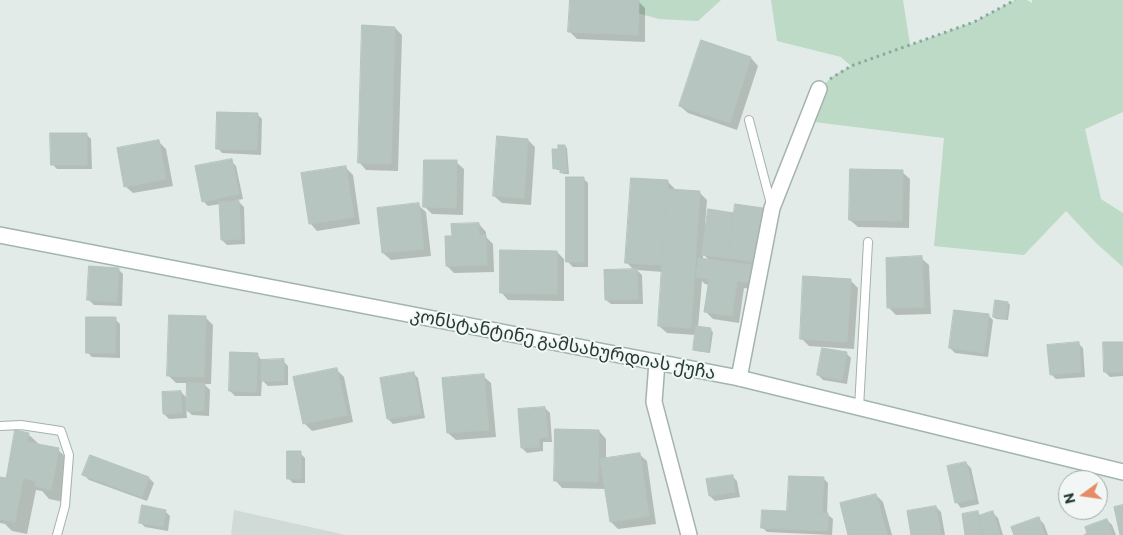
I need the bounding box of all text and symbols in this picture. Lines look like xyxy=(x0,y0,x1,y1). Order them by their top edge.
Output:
street label: კონსტანტინე გამსახურდიას ქუჩა xyxy=(409,304,717,384)
north arrow xyxy=(1058,470,1108,520)
text: N xyxy=(1059,491,1078,506)

